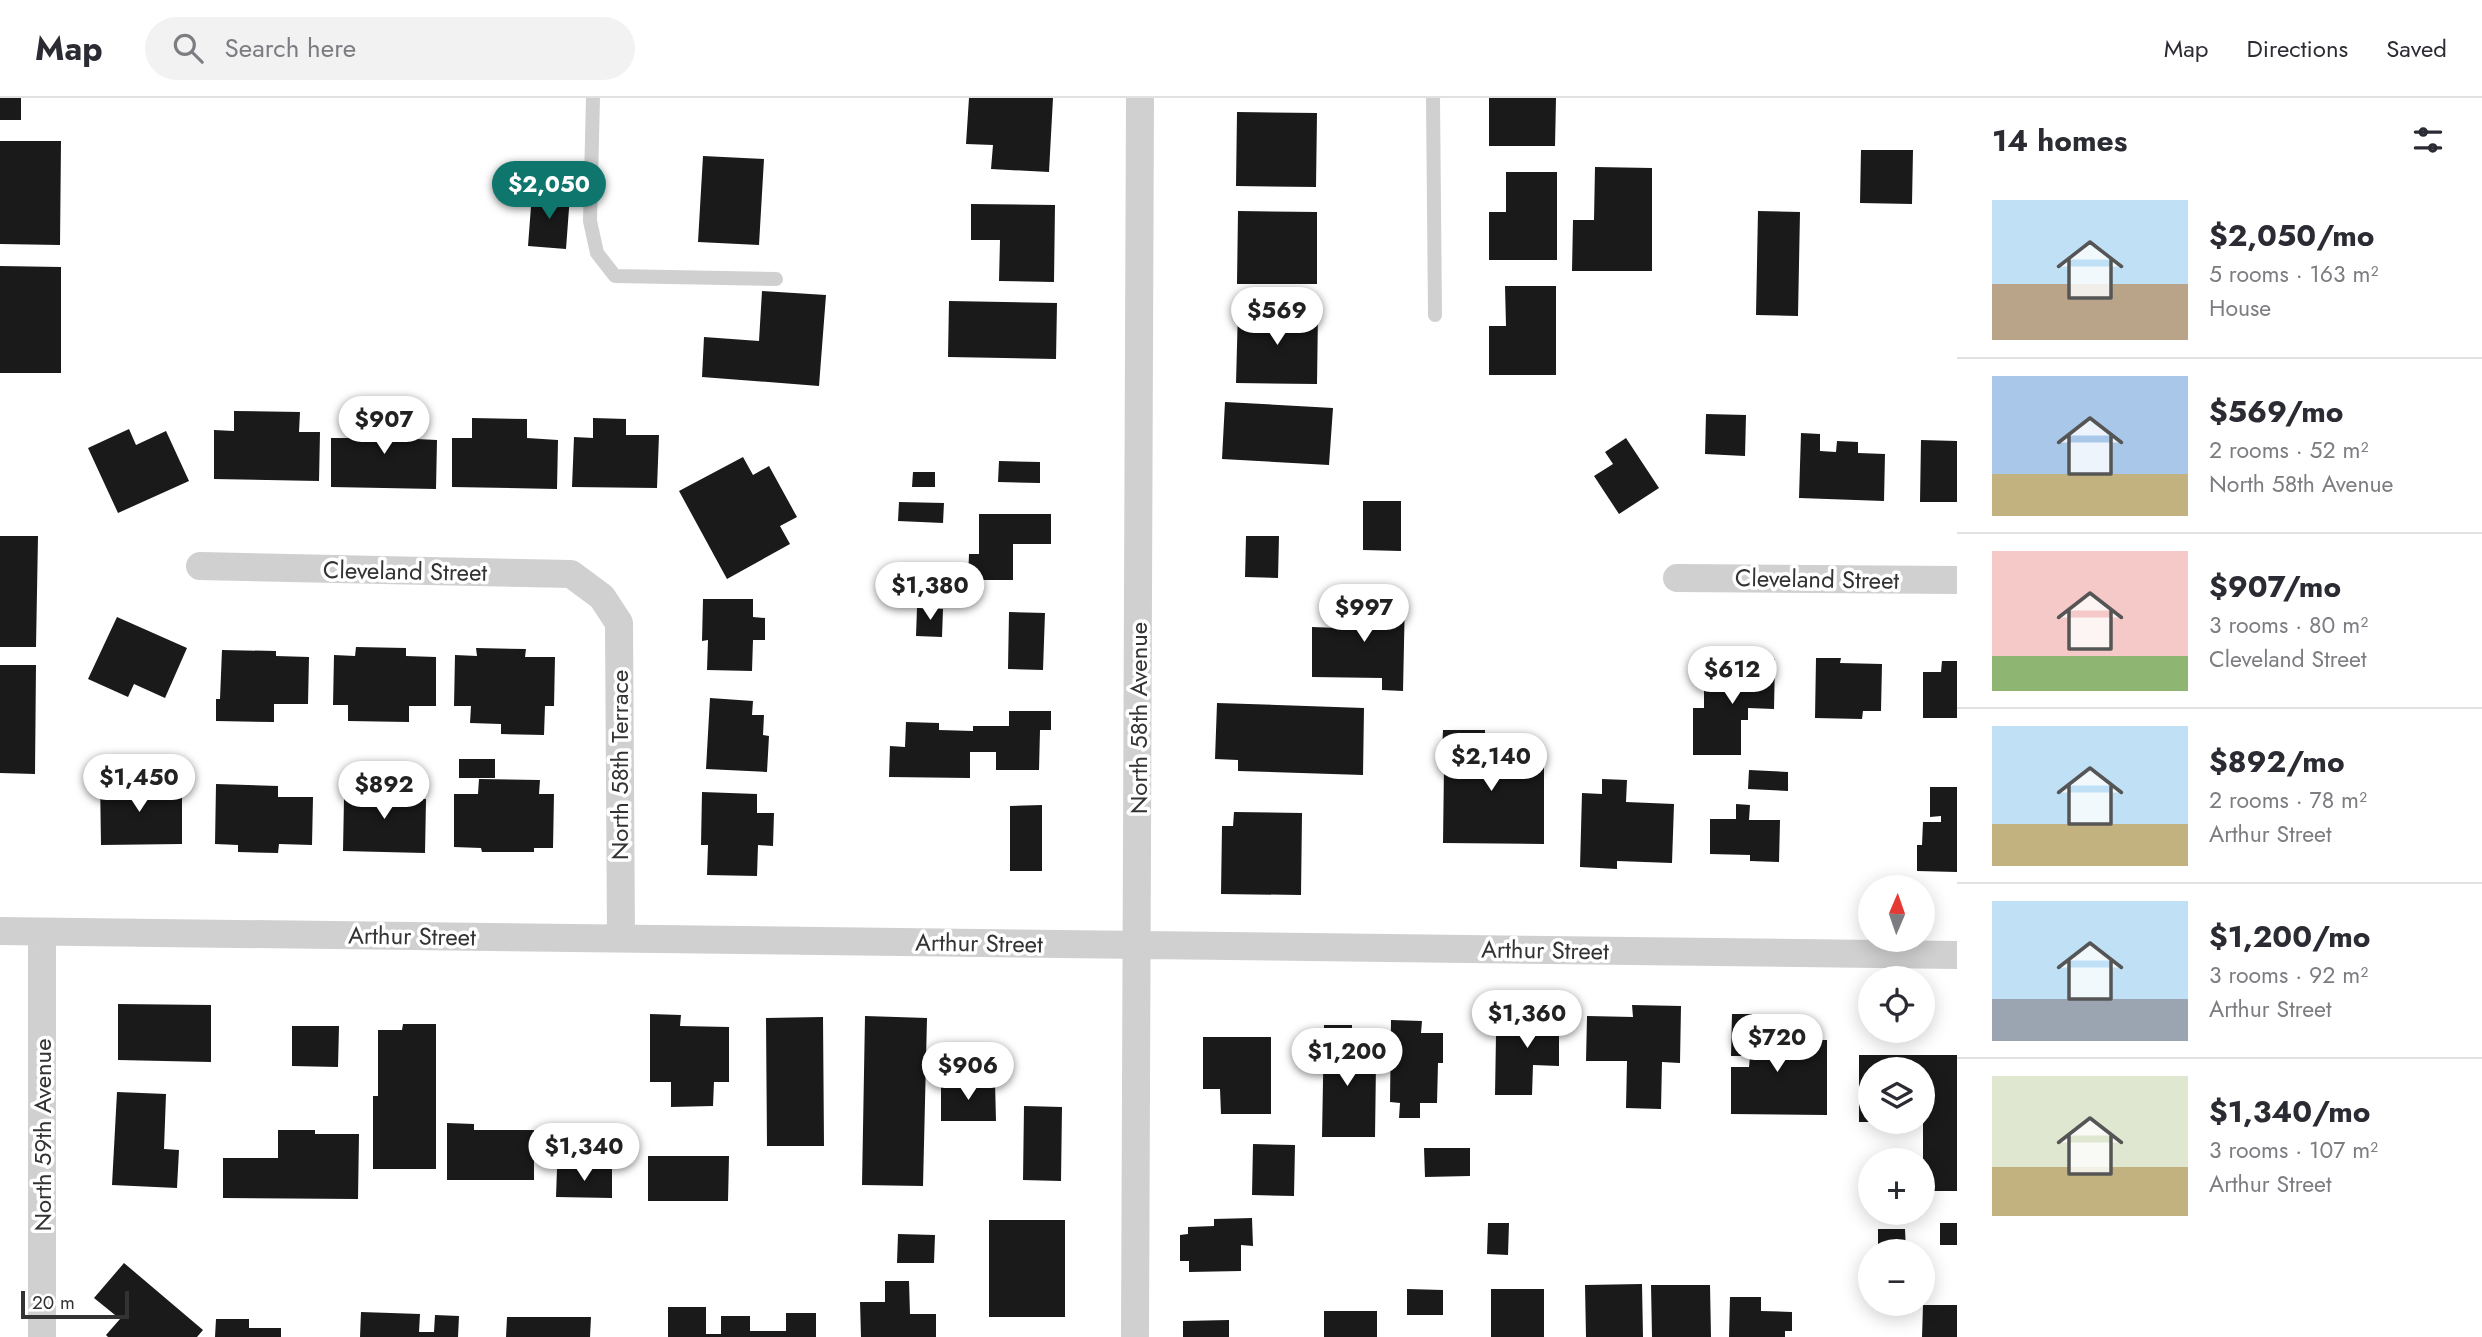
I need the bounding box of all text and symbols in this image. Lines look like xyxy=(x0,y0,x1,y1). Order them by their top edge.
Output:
search box xyxy=(145,17,635,80)
text: Map xyxy=(35,25,103,72)
icon: search xyxy=(169,29,207,67)
text: Search here xyxy=(225,29,356,67)
text: Map xyxy=(2164,31,2209,66)
text: Directions xyxy=(2247,31,2348,66)
text: Saved xyxy=(2386,31,2447,66)
text: 14 homes xyxy=(1992,119,2127,162)
icon: filters xyxy=(2409,121,2447,159)
pin: $2,050 xyxy=(492,162,606,221)
text: $2,050 xyxy=(508,167,590,201)
text: $2,050/mo xyxy=(2209,214,2375,257)
icon: home xyxy=(2048,228,2132,312)
text: 5 rooms · 163 m² xyxy=(2209,257,2378,291)
pin: $569 xyxy=(1236,288,1318,347)
text: House xyxy=(2209,291,2271,325)
text: $569 xyxy=(1247,293,1307,327)
text: $569/mo xyxy=(2209,390,2344,433)
pin: $907 xyxy=(343,396,425,456)
text: $907 xyxy=(355,402,413,436)
icon: home xyxy=(2048,404,2132,488)
text: 2 rooms · 52 m² xyxy=(2209,433,2368,467)
text: North 58th Avenue xyxy=(2209,467,2393,501)
street label: Cleveland Street xyxy=(323,552,488,590)
street label: Cleveland Street xyxy=(1735,560,1900,598)
pin: $1,380 xyxy=(873,562,987,622)
text: $907/mo xyxy=(2209,565,2341,608)
text: $1,380 xyxy=(891,568,969,602)
icon: home xyxy=(2048,579,2132,663)
pin: $997 xyxy=(1323,584,1405,644)
text: $997 xyxy=(1335,590,1393,624)
text: 3 rooms · 80 m² xyxy=(2209,608,2368,642)
street label: North 58th Avenue xyxy=(1121,622,1156,814)
text: Cleveland Street xyxy=(2209,642,2366,676)
pin: $612 xyxy=(1691,646,1773,706)
text: $612 xyxy=(1704,652,1760,686)
street label: North 58th Terrace xyxy=(602,670,637,860)
pin: $2,140 xyxy=(1434,734,1548,793)
text: $2,140 xyxy=(1451,739,1531,773)
text: $892/mo xyxy=(2209,740,2345,783)
pin: $1,450 xyxy=(82,754,196,814)
icon: home xyxy=(2048,754,2132,838)
text: $1,450 xyxy=(99,760,179,794)
pin: $892 xyxy=(343,762,425,821)
text: $892 xyxy=(354,767,414,801)
text: 2 rooms · 78 m² xyxy=(2209,783,2367,817)
text: Arthur Street xyxy=(2209,817,2331,851)
north arrow xyxy=(1858,875,1936,952)
map controls xyxy=(1858,875,1935,1316)
text: $1,200/mo xyxy=(2209,915,2371,958)
street label: Arthur Street xyxy=(348,917,476,955)
street label: Arthur Street xyxy=(915,924,1043,962)
icon: home xyxy=(2048,929,2132,1013)
street label: Arthur Street xyxy=(1481,931,1609,969)
text: 3 rooms · 92 m² xyxy=(2209,958,2368,992)
button: locate xyxy=(1858,966,1935,1043)
pin: $1,360 xyxy=(1470,990,1584,1050)
text: Arthur Street xyxy=(2209,992,2331,1026)
text: $1,360 xyxy=(1488,996,1566,1030)
pin: $720 xyxy=(1736,1014,1818,1074)
text: $720 xyxy=(1748,1020,1806,1054)
pin: $1,200 xyxy=(1290,1028,1404,1088)
text: $1,200 xyxy=(1307,1034,1387,1068)
street label: North 59th Avenue xyxy=(25,1038,60,1232)
pin: $906 xyxy=(927,1042,1009,1102)
text: $906 xyxy=(938,1048,998,1082)
button: layers xyxy=(1858,1057,1935,1134)
text: $1,340/mo xyxy=(2209,1090,2371,1133)
icon: home xyxy=(2048,1104,2132,1188)
pin: $1,340 xyxy=(527,1124,641,1183)
text: $1,340 xyxy=(544,1129,624,1163)
text: 3 rooms · 107 m² xyxy=(2209,1133,2378,1167)
button: + xyxy=(1858,1148,1935,1225)
text: Arthur Street xyxy=(2209,1167,2331,1201)
button: − xyxy=(1858,1239,1935,1316)
scale bar xyxy=(21,1288,130,1320)
text: 20 m xyxy=(32,1289,75,1316)

